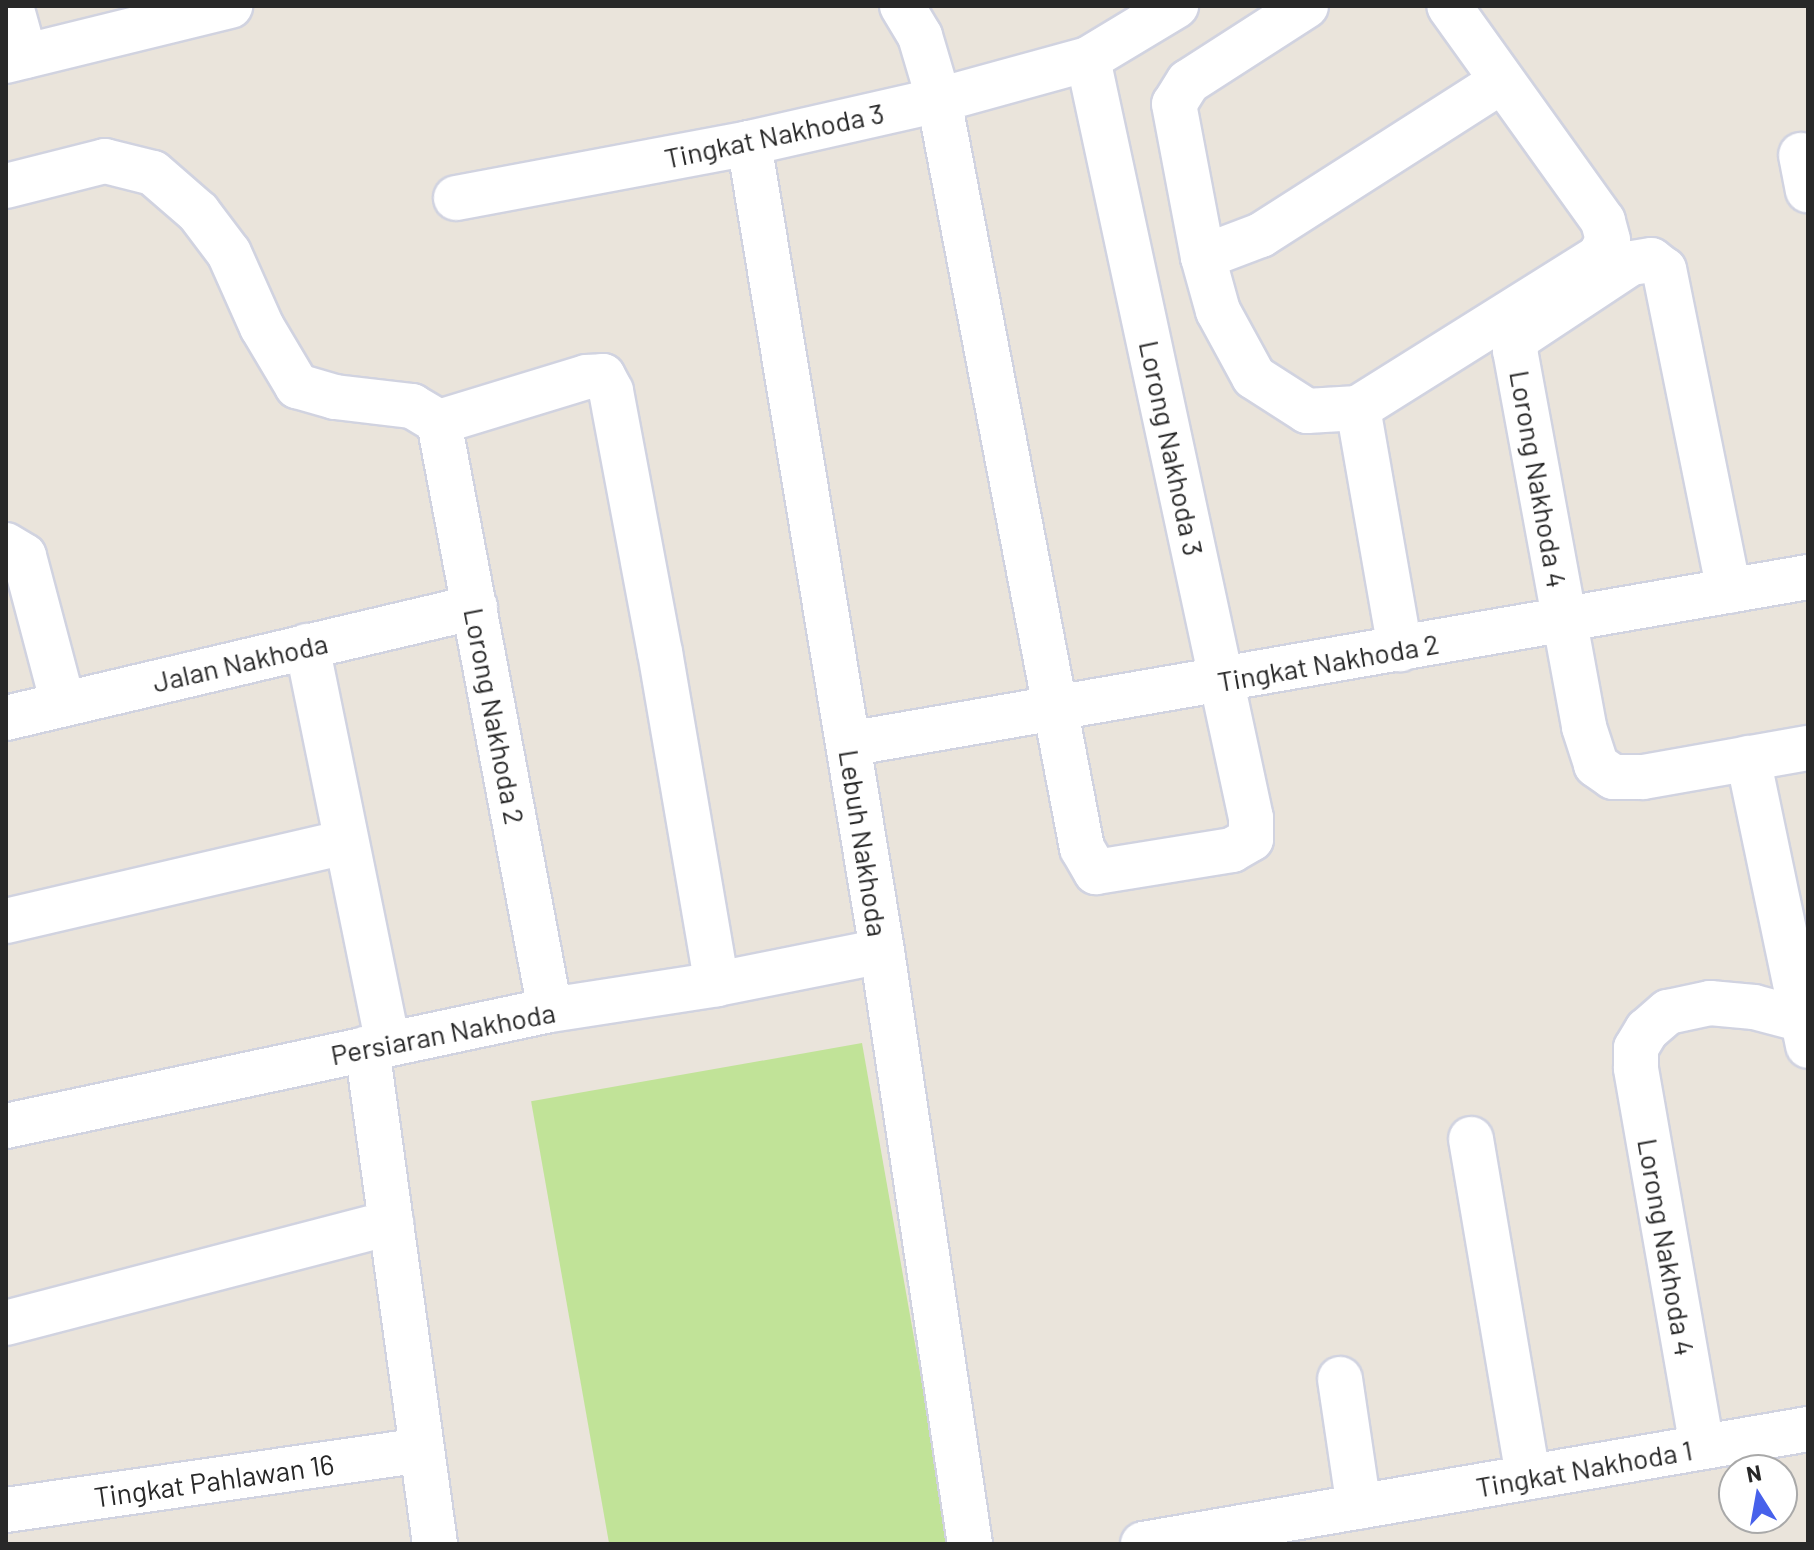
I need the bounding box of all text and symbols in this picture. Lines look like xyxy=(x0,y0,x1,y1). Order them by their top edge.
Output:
street label: Tingkat Nakhoda 3 xyxy=(661,95,887,175)
street label: Lorong Nakhoda 3 xyxy=(1133,337,1211,559)
street label: Lorong Nakhoda 4 xyxy=(1503,368,1575,590)
street label: Lorong Nakhoda 2 xyxy=(458,605,532,827)
street label: Jalan Nakhoda xyxy=(149,626,331,698)
street label: Tingkat Nakhoda 2 xyxy=(1215,626,1441,698)
street label: Lebuh Nakhoda xyxy=(833,747,895,939)
street label: Persiaran Nakhoda xyxy=(328,995,558,1071)
street label: Lorong Nakhoda 4 xyxy=(1631,1136,1703,1358)
street label: Tingkat Nakhoda 1 xyxy=(1473,1432,1695,1504)
street label: Tingkat Pahlawan 16 xyxy=(92,1447,336,1513)
north arrow xyxy=(1718,1454,1798,1534)
text: N xyxy=(1744,1458,1763,1487)

